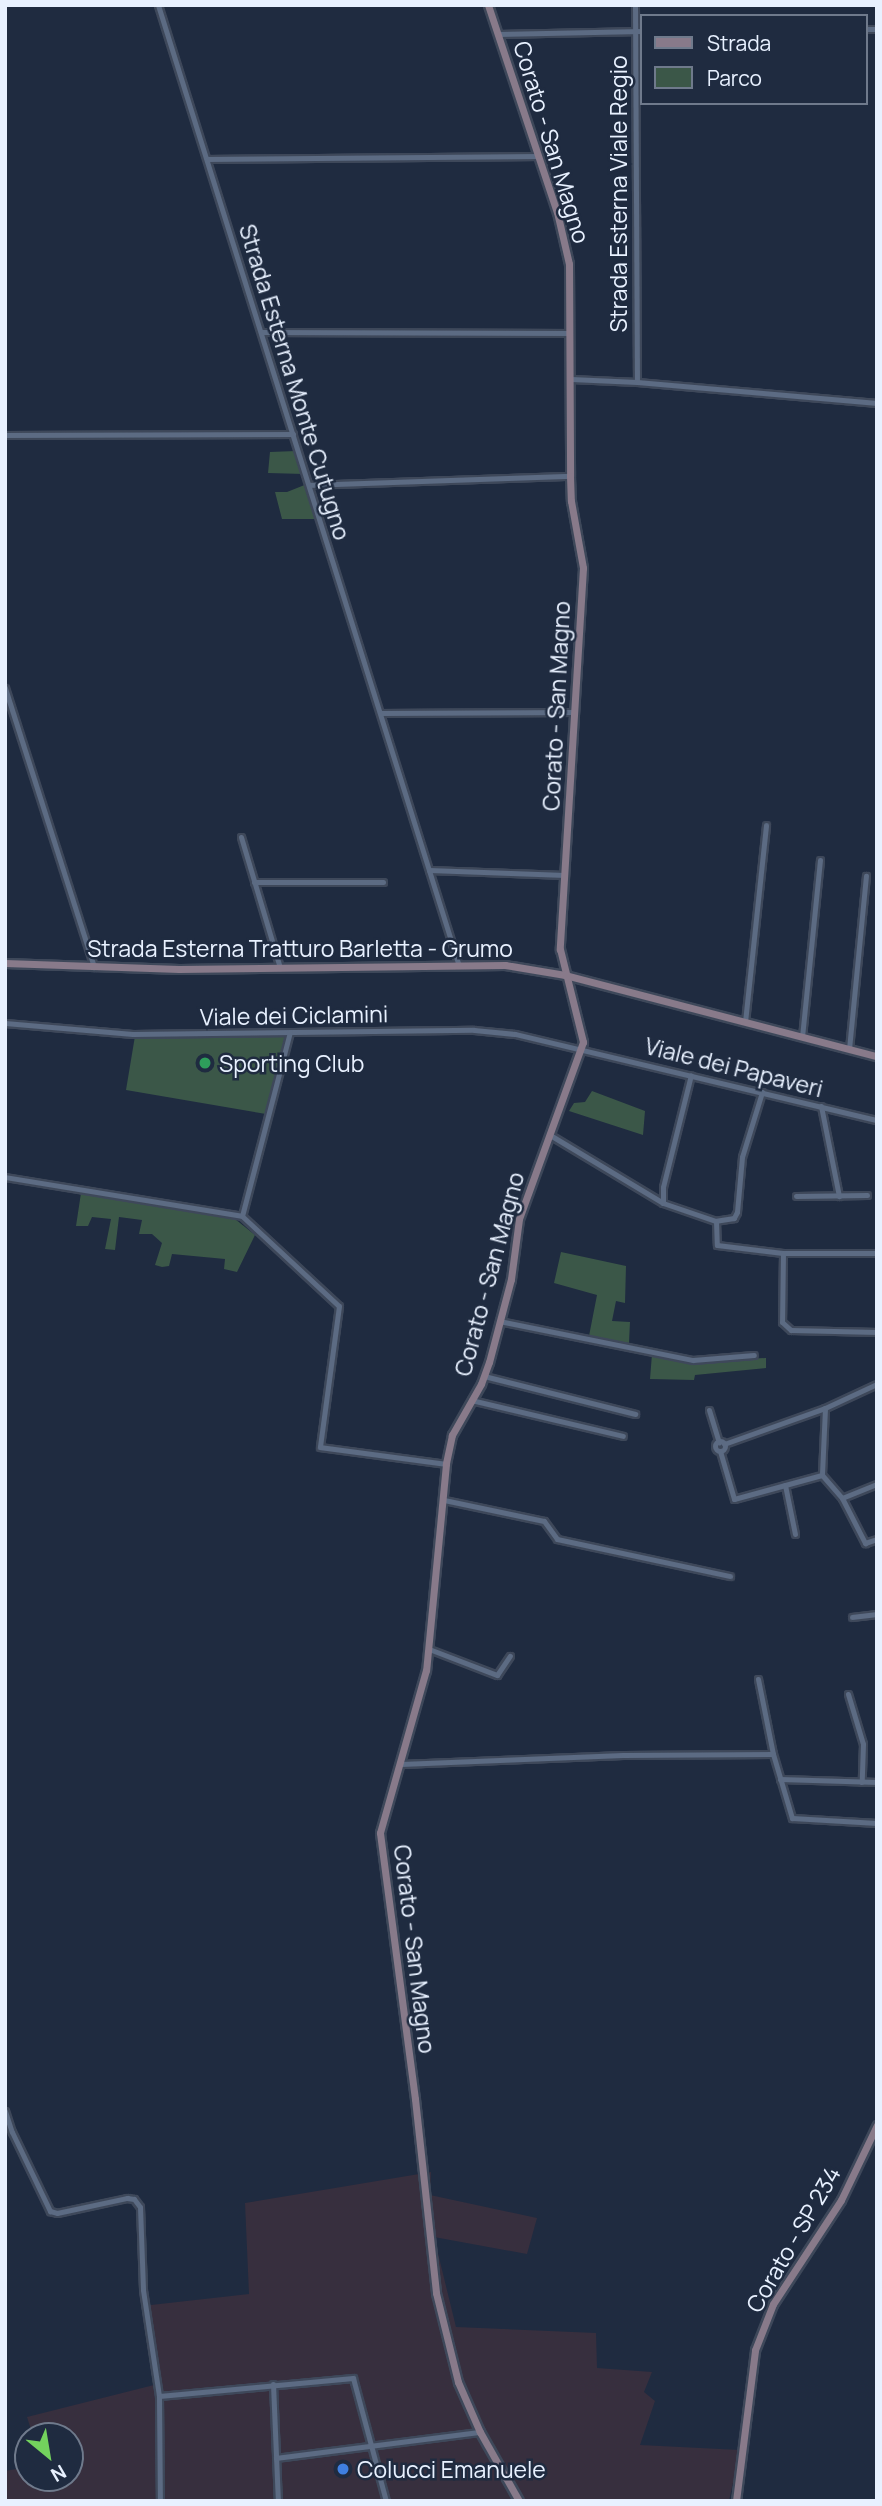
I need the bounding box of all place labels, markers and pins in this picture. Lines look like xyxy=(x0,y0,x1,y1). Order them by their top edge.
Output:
place label: Sporting Club xyxy=(219,1049,364,1077)
marker: Sporting Club xyxy=(197,1055,213,1071)
place label: Colucci Emanuele xyxy=(357,2455,546,2483)
marker: Colucci Emanuele xyxy=(335,2461,351,2477)

